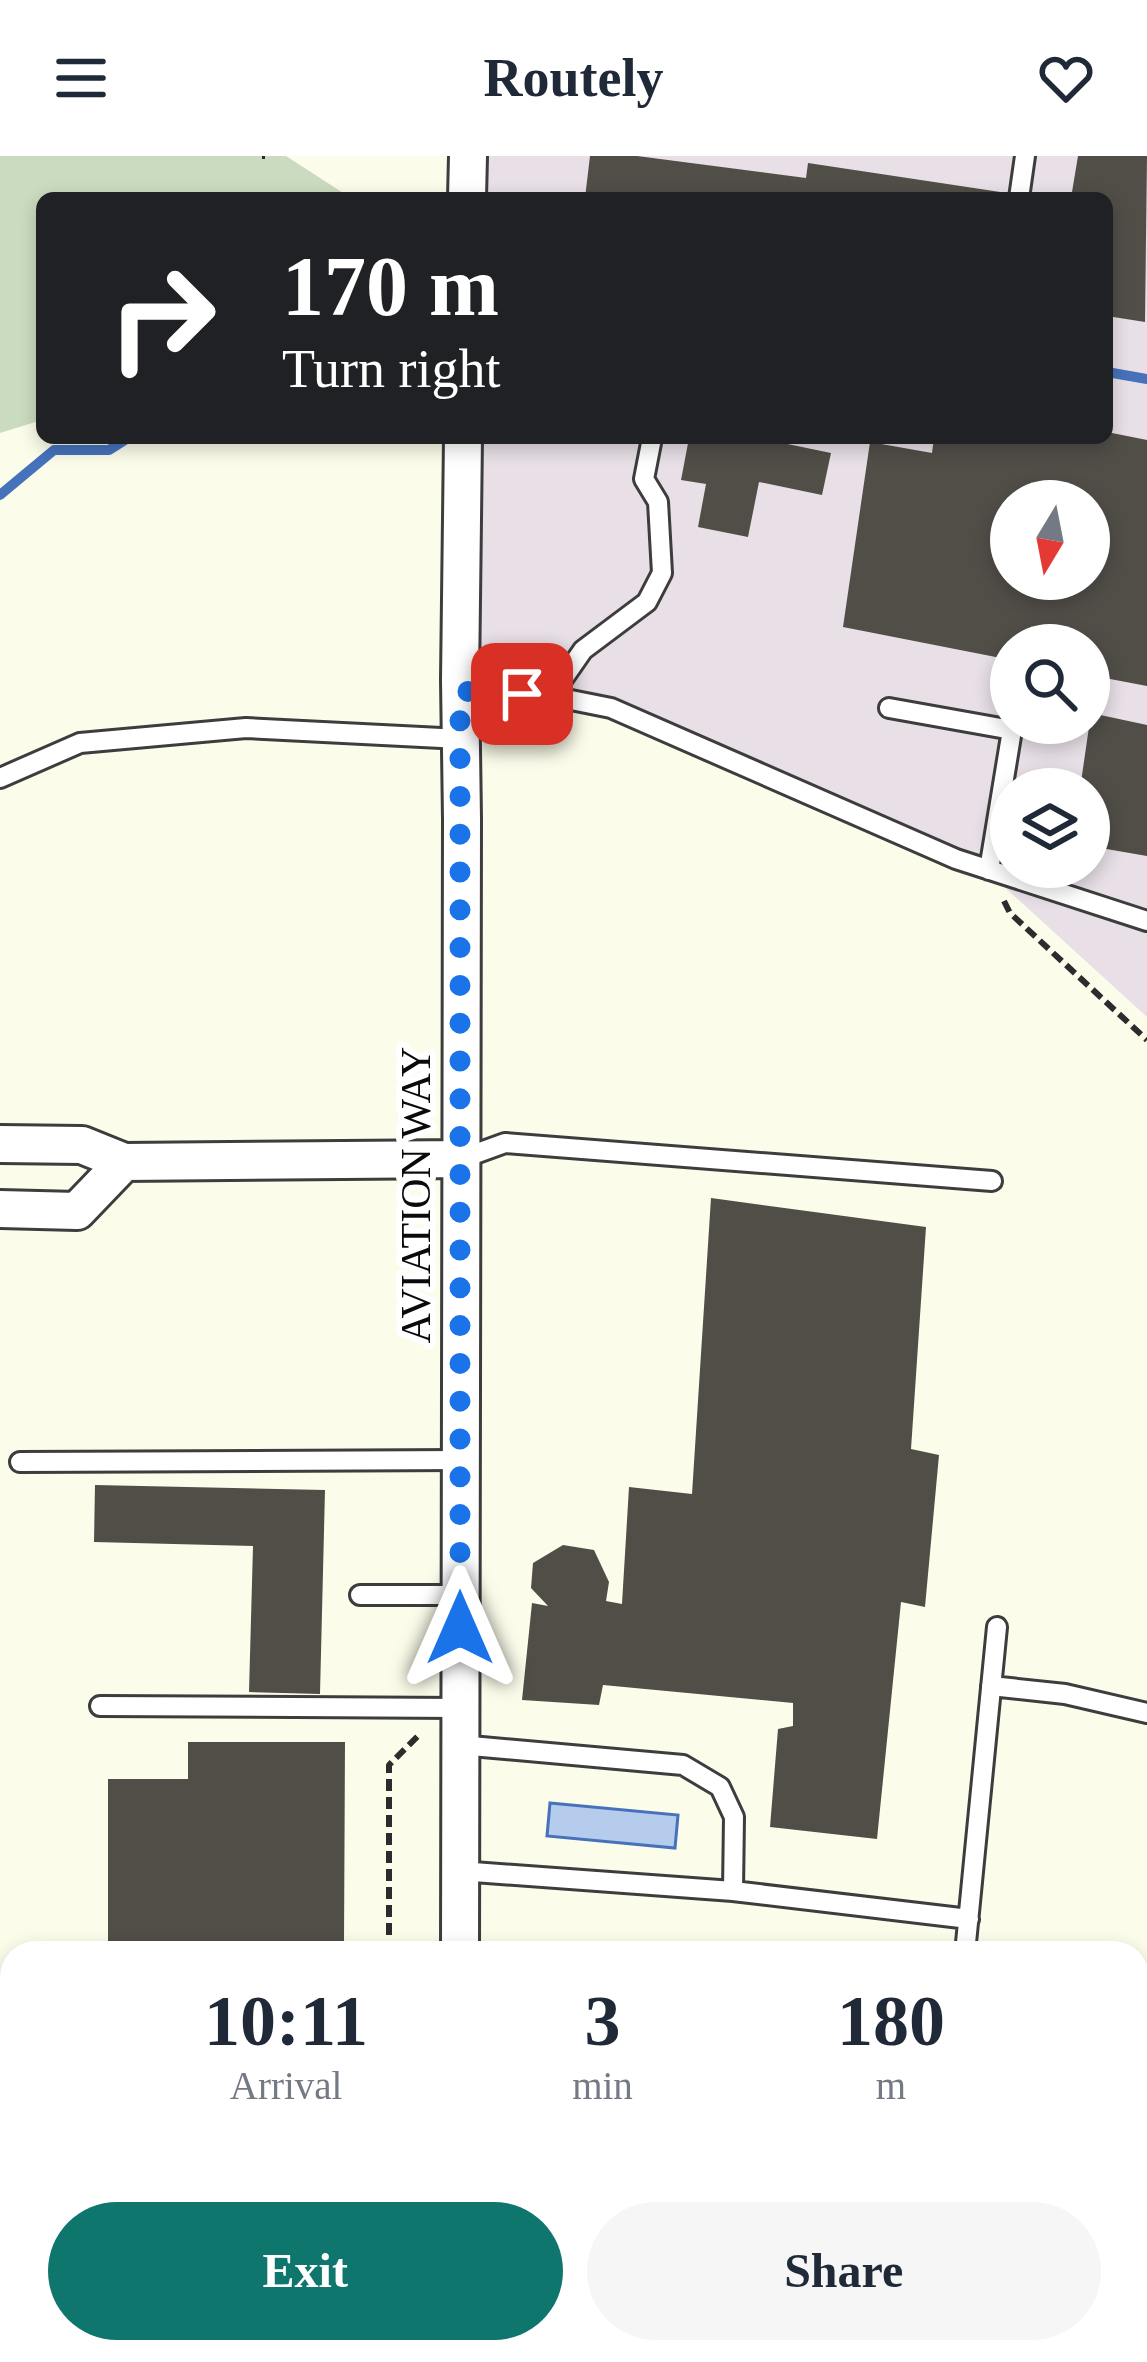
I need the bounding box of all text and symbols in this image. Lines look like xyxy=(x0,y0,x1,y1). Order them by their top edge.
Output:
icon: menu xyxy=(48,45,114,111)
icon: heart xyxy=(1033,45,1099,111)
text: Routely xyxy=(484,48,663,108)
icon: right xyxy=(84,240,240,396)
text: 170 m xyxy=(282,240,499,333)
text: Turn right xyxy=(282,339,501,399)
north arrow xyxy=(990,480,1110,600)
map controls xyxy=(990,480,1110,888)
button: search xyxy=(990,624,1110,744)
pin xyxy=(471,643,573,745)
icon: arrive xyxy=(489,661,555,727)
button: layers xyxy=(990,768,1110,888)
street label: AVIATION WAY xyxy=(393,1047,439,1343)
position arrow xyxy=(397,1565,523,1691)
text: 10:11 xyxy=(204,1981,368,2061)
text: 3 xyxy=(585,1981,621,2061)
text: 180 xyxy=(837,1981,945,2061)
text: Arrival xyxy=(230,2064,342,2107)
text: min xyxy=(572,2064,633,2107)
text: m xyxy=(876,2064,906,2107)
button: Exit xyxy=(48,2202,563,2340)
button: Share xyxy=(587,2202,1101,2340)

